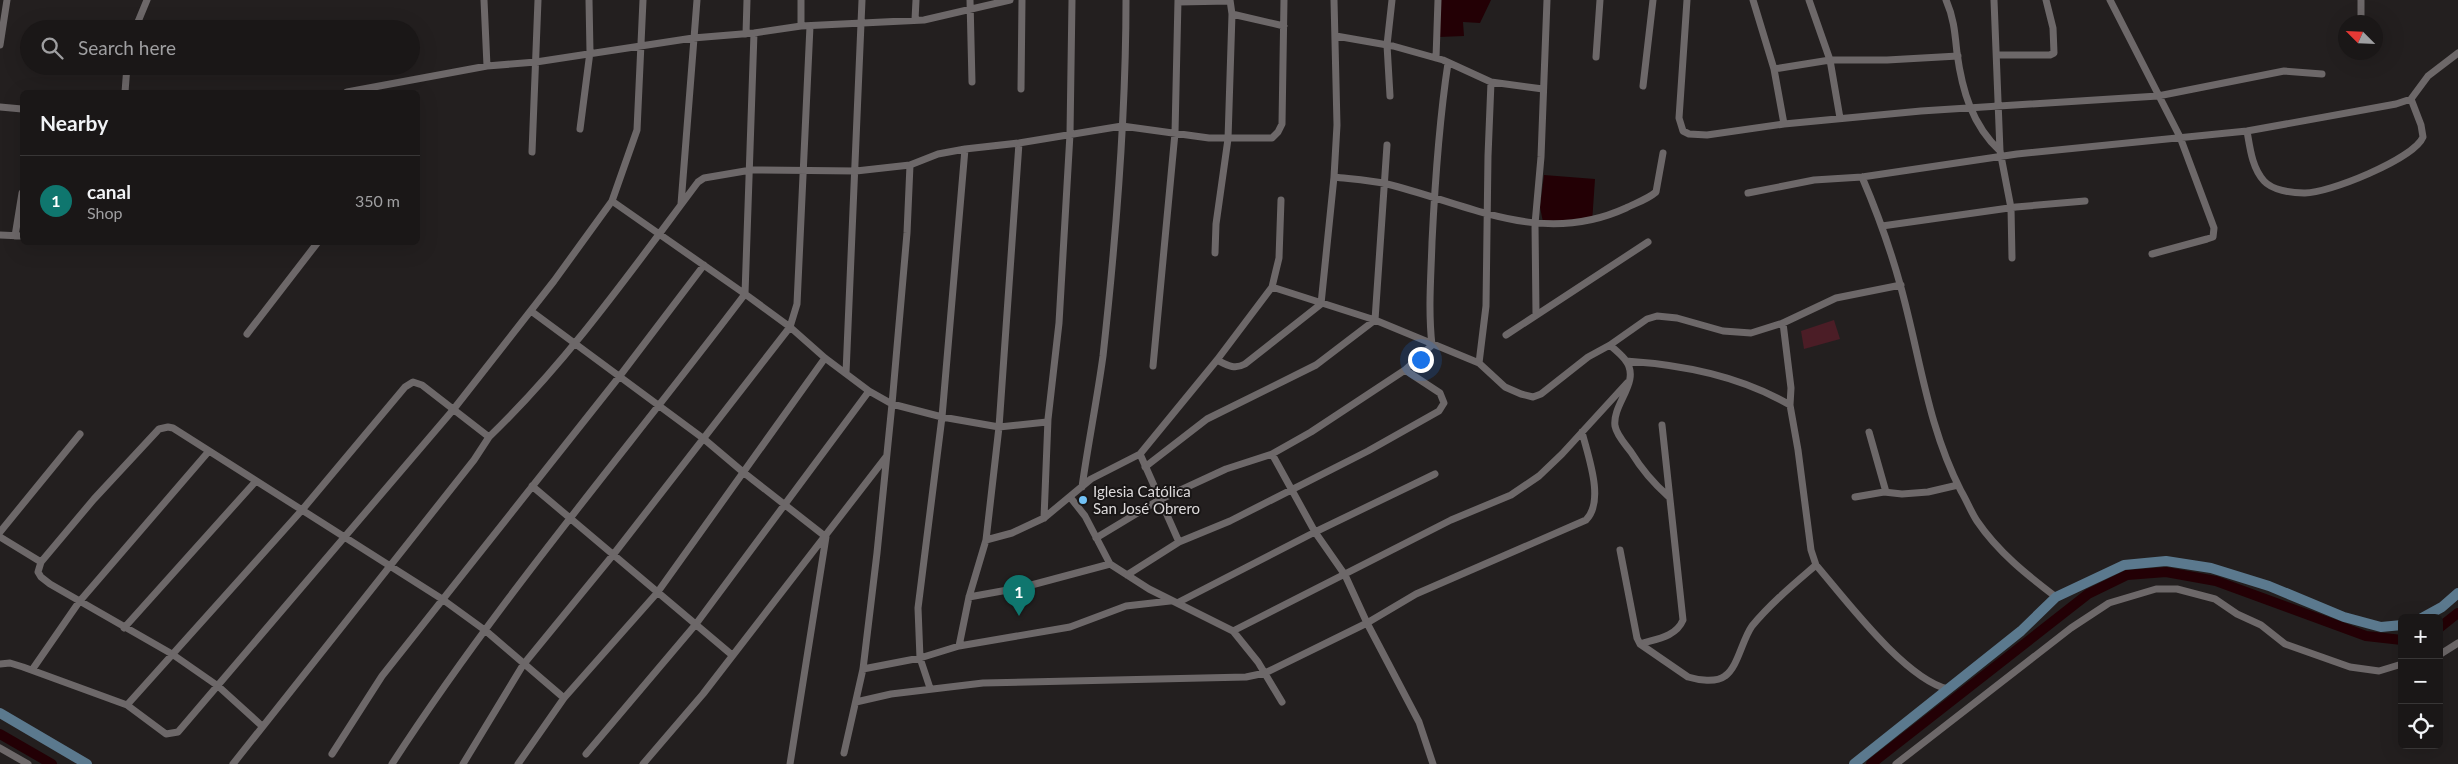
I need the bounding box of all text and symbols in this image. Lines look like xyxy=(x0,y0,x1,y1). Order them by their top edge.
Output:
north arrow xyxy=(2338,15,2383,60)
search box xyxy=(20,20,420,75)
icon: search xyxy=(38,34,66,62)
text: Search here xyxy=(78,36,176,59)
text: Nearby xyxy=(40,110,108,135)
text: canal xyxy=(87,180,131,203)
text: 1 xyxy=(51,191,61,210)
text: 350 m xyxy=(355,191,400,210)
text: Shop xyxy=(87,203,123,222)
your location xyxy=(1408,347,1434,373)
place label: Iglesia Católica San José Obrero xyxy=(1093,482,1200,517)
marker: Iglesia Católica San José Obrero xyxy=(1077,494,1089,506)
pin: 1 xyxy=(1003,575,1035,616)
map controls xyxy=(2398,614,2443,749)
button: + xyxy=(2398,614,2443,659)
button: − xyxy=(2398,659,2443,704)
button: locate xyxy=(2398,704,2443,749)

